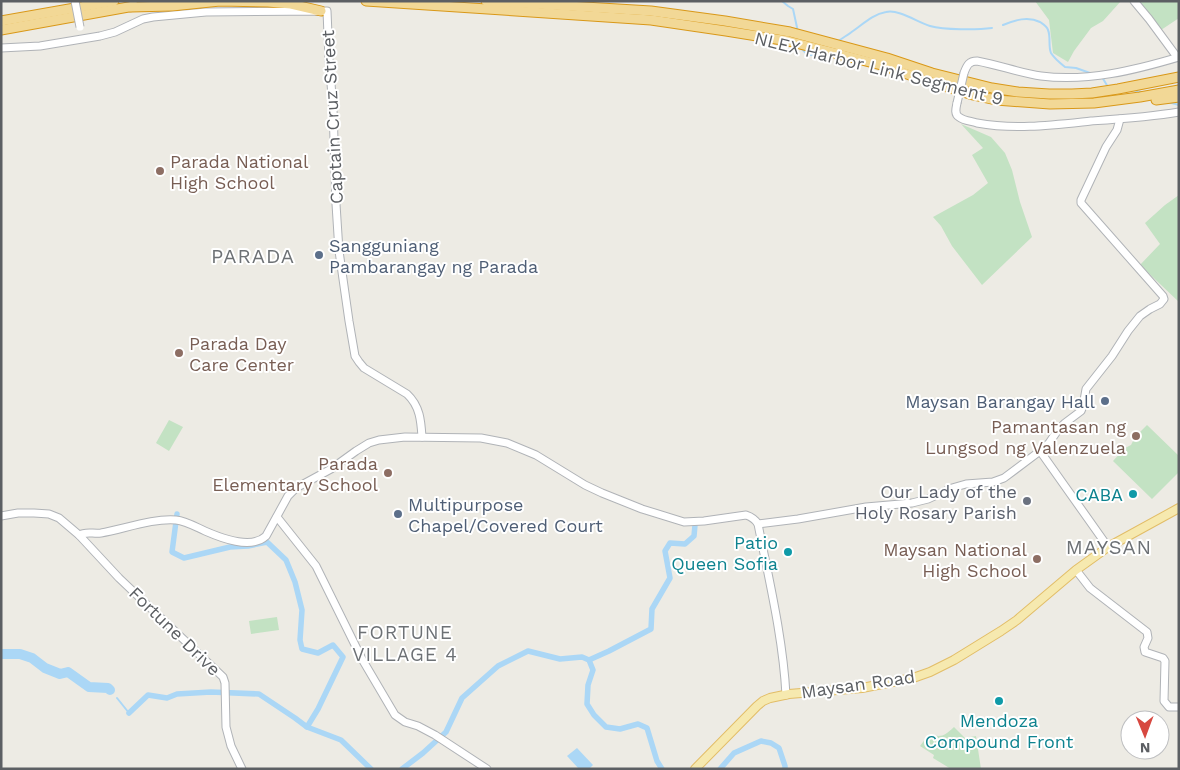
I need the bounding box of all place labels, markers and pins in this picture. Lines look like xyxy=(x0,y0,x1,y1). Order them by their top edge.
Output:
place label: Parada National High School xyxy=(170,151,309,193)
marker: Parada National High School xyxy=(154,165,166,177)
place label: Sangguniang Pambarangay ng Parada xyxy=(329,235,538,277)
marker: Sangguniang Pambarangay ng Parada xyxy=(313,249,325,261)
place label: Parada Day Care Center xyxy=(189,333,294,375)
marker: Parada Day Care Center xyxy=(173,347,185,359)
place label: Maysan Barangay Hall xyxy=(905,391,1095,412)
marker: Maysan Barangay Hall xyxy=(1099,395,1111,407)
place label: Pamantasan ng Lungsod ng Valenzuela xyxy=(925,416,1126,458)
marker: Pamantasan ng Lungsod ng Valenzuela xyxy=(1130,430,1142,442)
place label: Parada Elementary School xyxy=(212,453,378,495)
marker: Parada Elementary School xyxy=(382,467,394,479)
place label: Our Lady of the Holy Rosary Parish xyxy=(855,481,1017,523)
place label: CABA xyxy=(1075,484,1123,505)
marker: CABA xyxy=(1127,488,1139,500)
place label: Multipurpose Chapel/Covered Court xyxy=(408,494,603,536)
marker: Our Lady of the Holy Rosary Parish xyxy=(1021,495,1033,507)
marker: Multipurpose Chapel/Covered Court xyxy=(392,508,404,520)
place label: Patio Queen Sofia xyxy=(671,532,778,574)
place label: Maysan National High School xyxy=(883,539,1027,581)
marker: Patio Queen Sofia xyxy=(782,546,794,558)
marker: Maysan National High School xyxy=(1031,553,1043,565)
marker: Mendoza Compound Front xyxy=(993,695,1005,707)
place label: Mendoza Compound Front xyxy=(925,710,1074,752)

